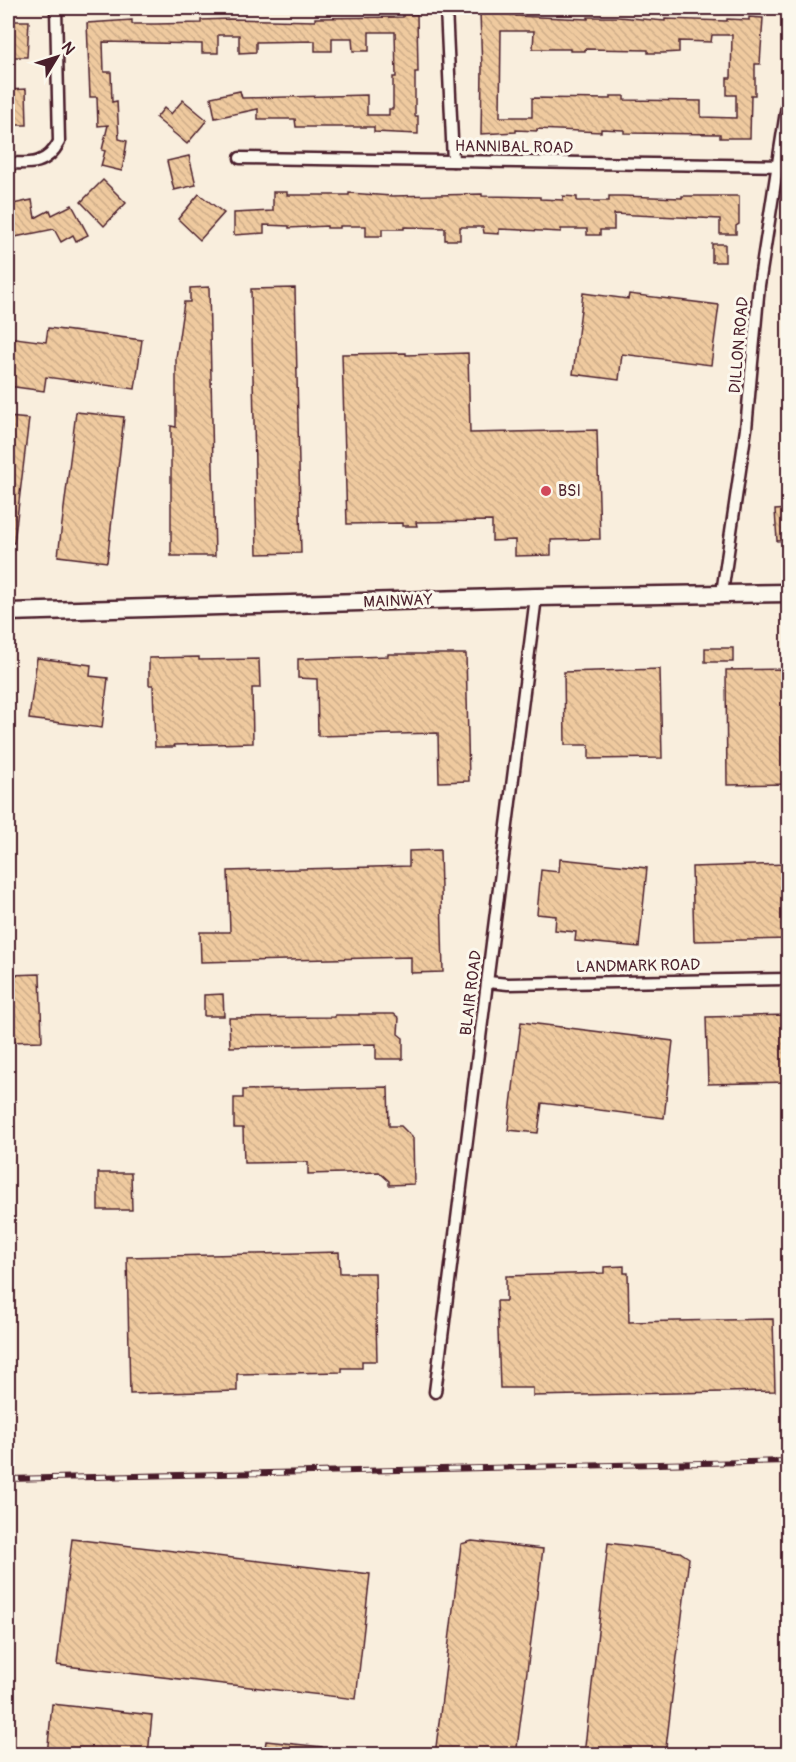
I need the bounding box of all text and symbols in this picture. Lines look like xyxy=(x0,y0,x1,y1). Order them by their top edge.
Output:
north arrow xyxy=(27,27,87,87)
text: N xyxy=(57,38,79,59)
street label: HANNIBAL ROAD xyxy=(455,136,573,158)
street label: DILLON ROAD xyxy=(725,296,753,394)
place label: BSI xyxy=(558,481,581,501)
marker: BSI xyxy=(539,484,553,498)
street label: MAINWAY xyxy=(363,590,433,612)
street label: BLAIR ROAD xyxy=(456,949,486,1037)
street label: LANDMARK ROAD xyxy=(576,955,700,977)

